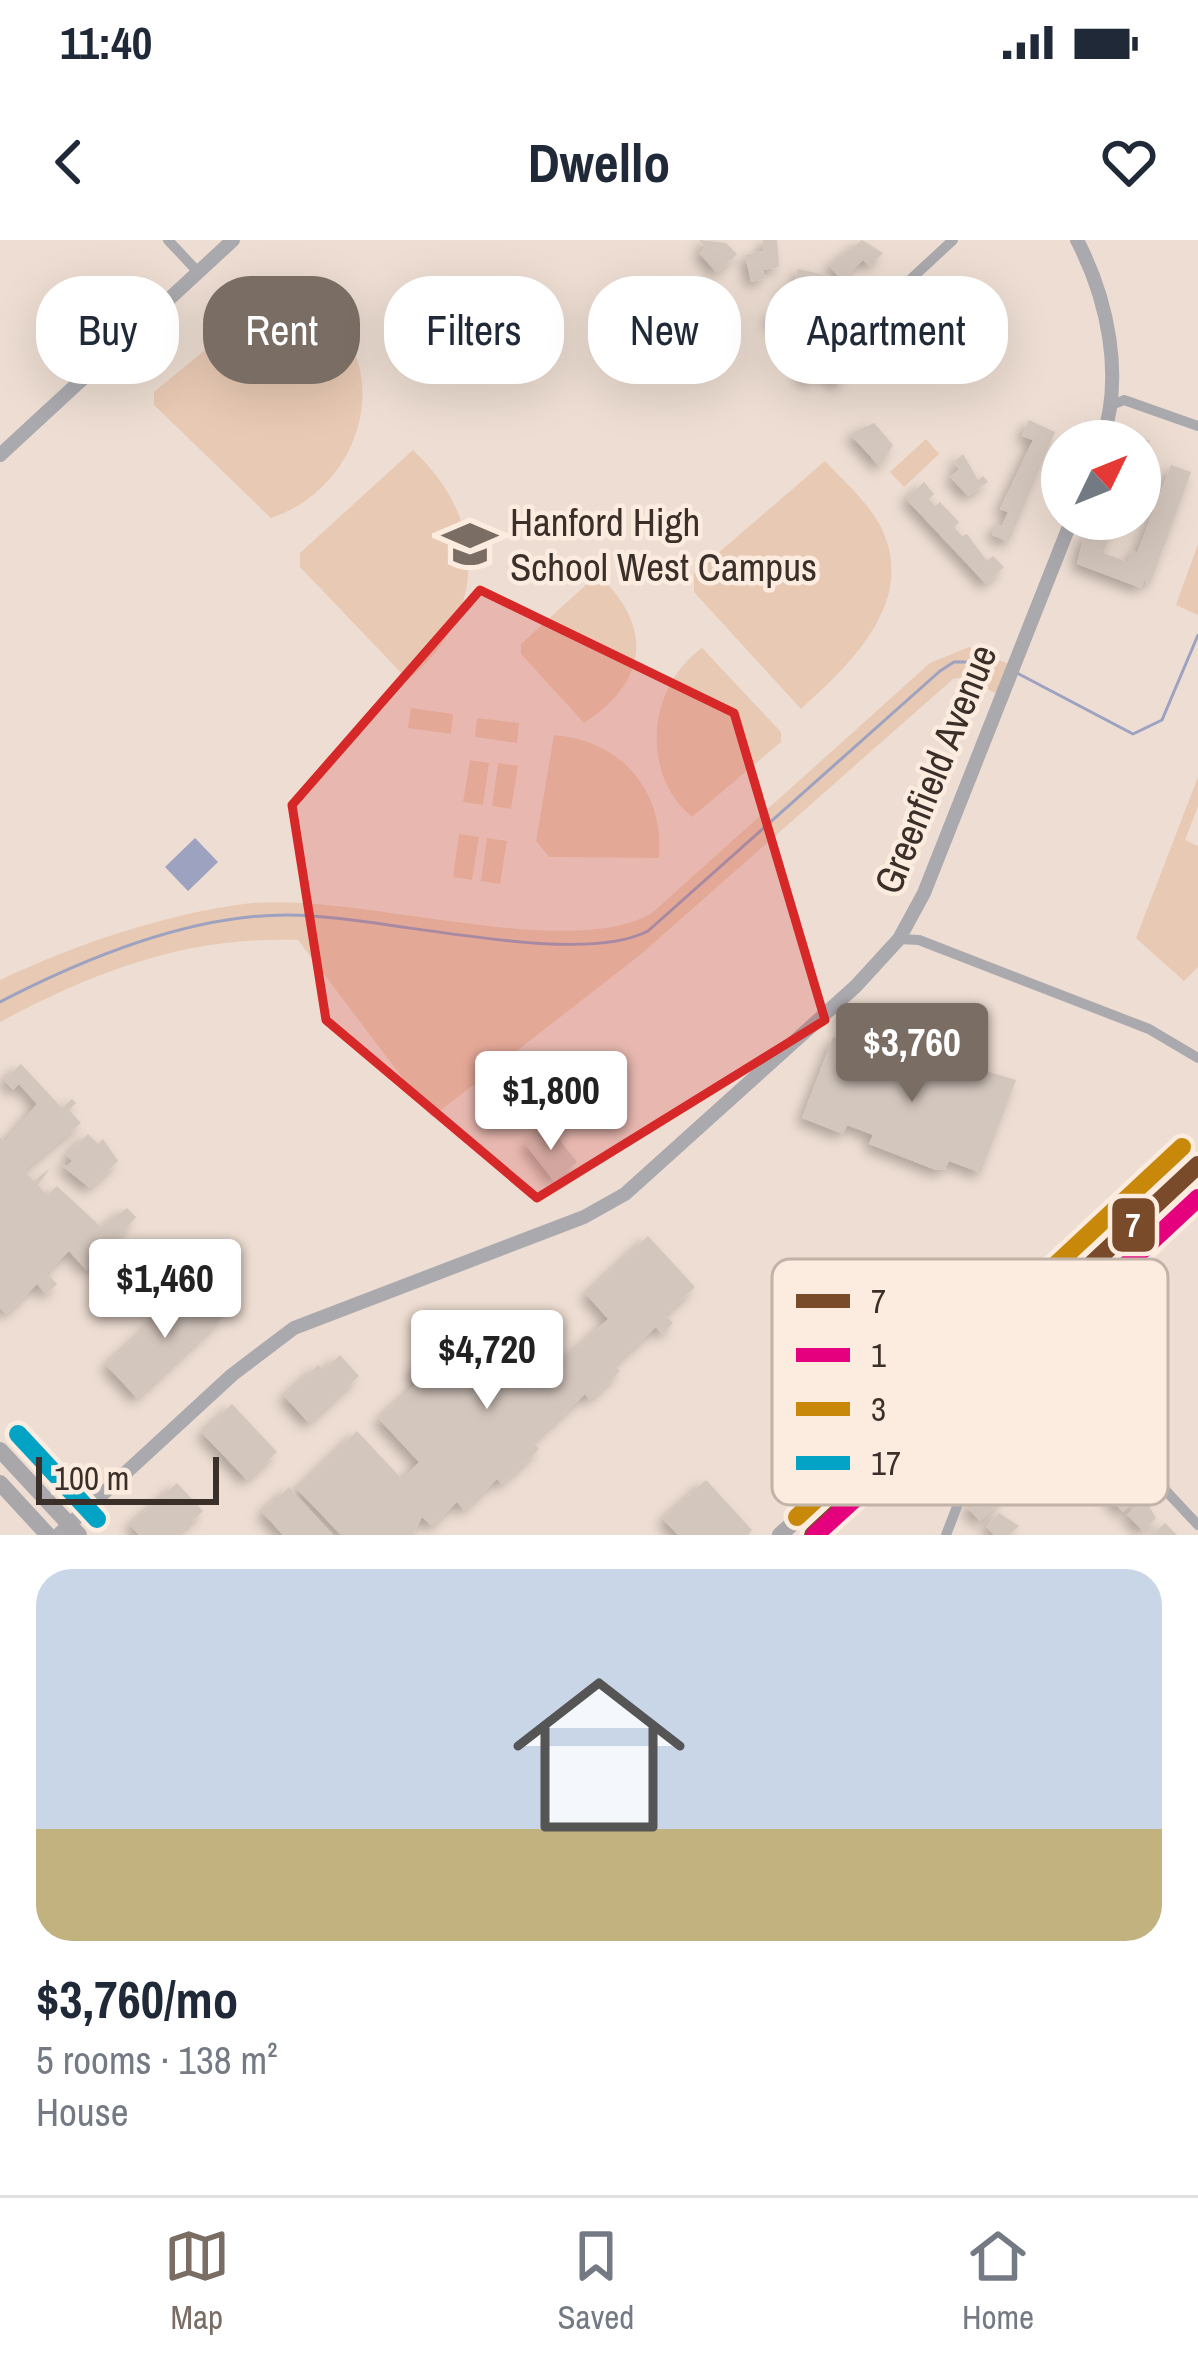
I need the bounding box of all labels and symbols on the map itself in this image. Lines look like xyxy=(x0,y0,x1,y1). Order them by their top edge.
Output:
north arrow xyxy=(1041,420,1161,540)
place label: Hanford High School West Campus xyxy=(510,496,817,593)
school or university icon: Hanford High School West Campus xyxy=(441,515,499,573)
street label: Greenfield Avenue xyxy=(861,637,1009,901)
pin: $3,760 xyxy=(814,1003,1010,1105)
pin: $1,800 xyxy=(453,1051,649,1153)
line badge: 7 xyxy=(1110,1196,1157,1254)
text: 7 xyxy=(1125,1203,1141,1247)
pin: $1,460 xyxy=(67,1239,263,1341)
legend xyxy=(772,1259,1168,1505)
text: 7 xyxy=(871,1279,886,1323)
pin: $4,720 xyxy=(389,1310,585,1412)
text: 1 xyxy=(871,1333,886,1377)
text: 3 xyxy=(871,1387,886,1431)
text: 17 xyxy=(871,1441,901,1485)
scale bar xyxy=(36,1451,219,1504)

